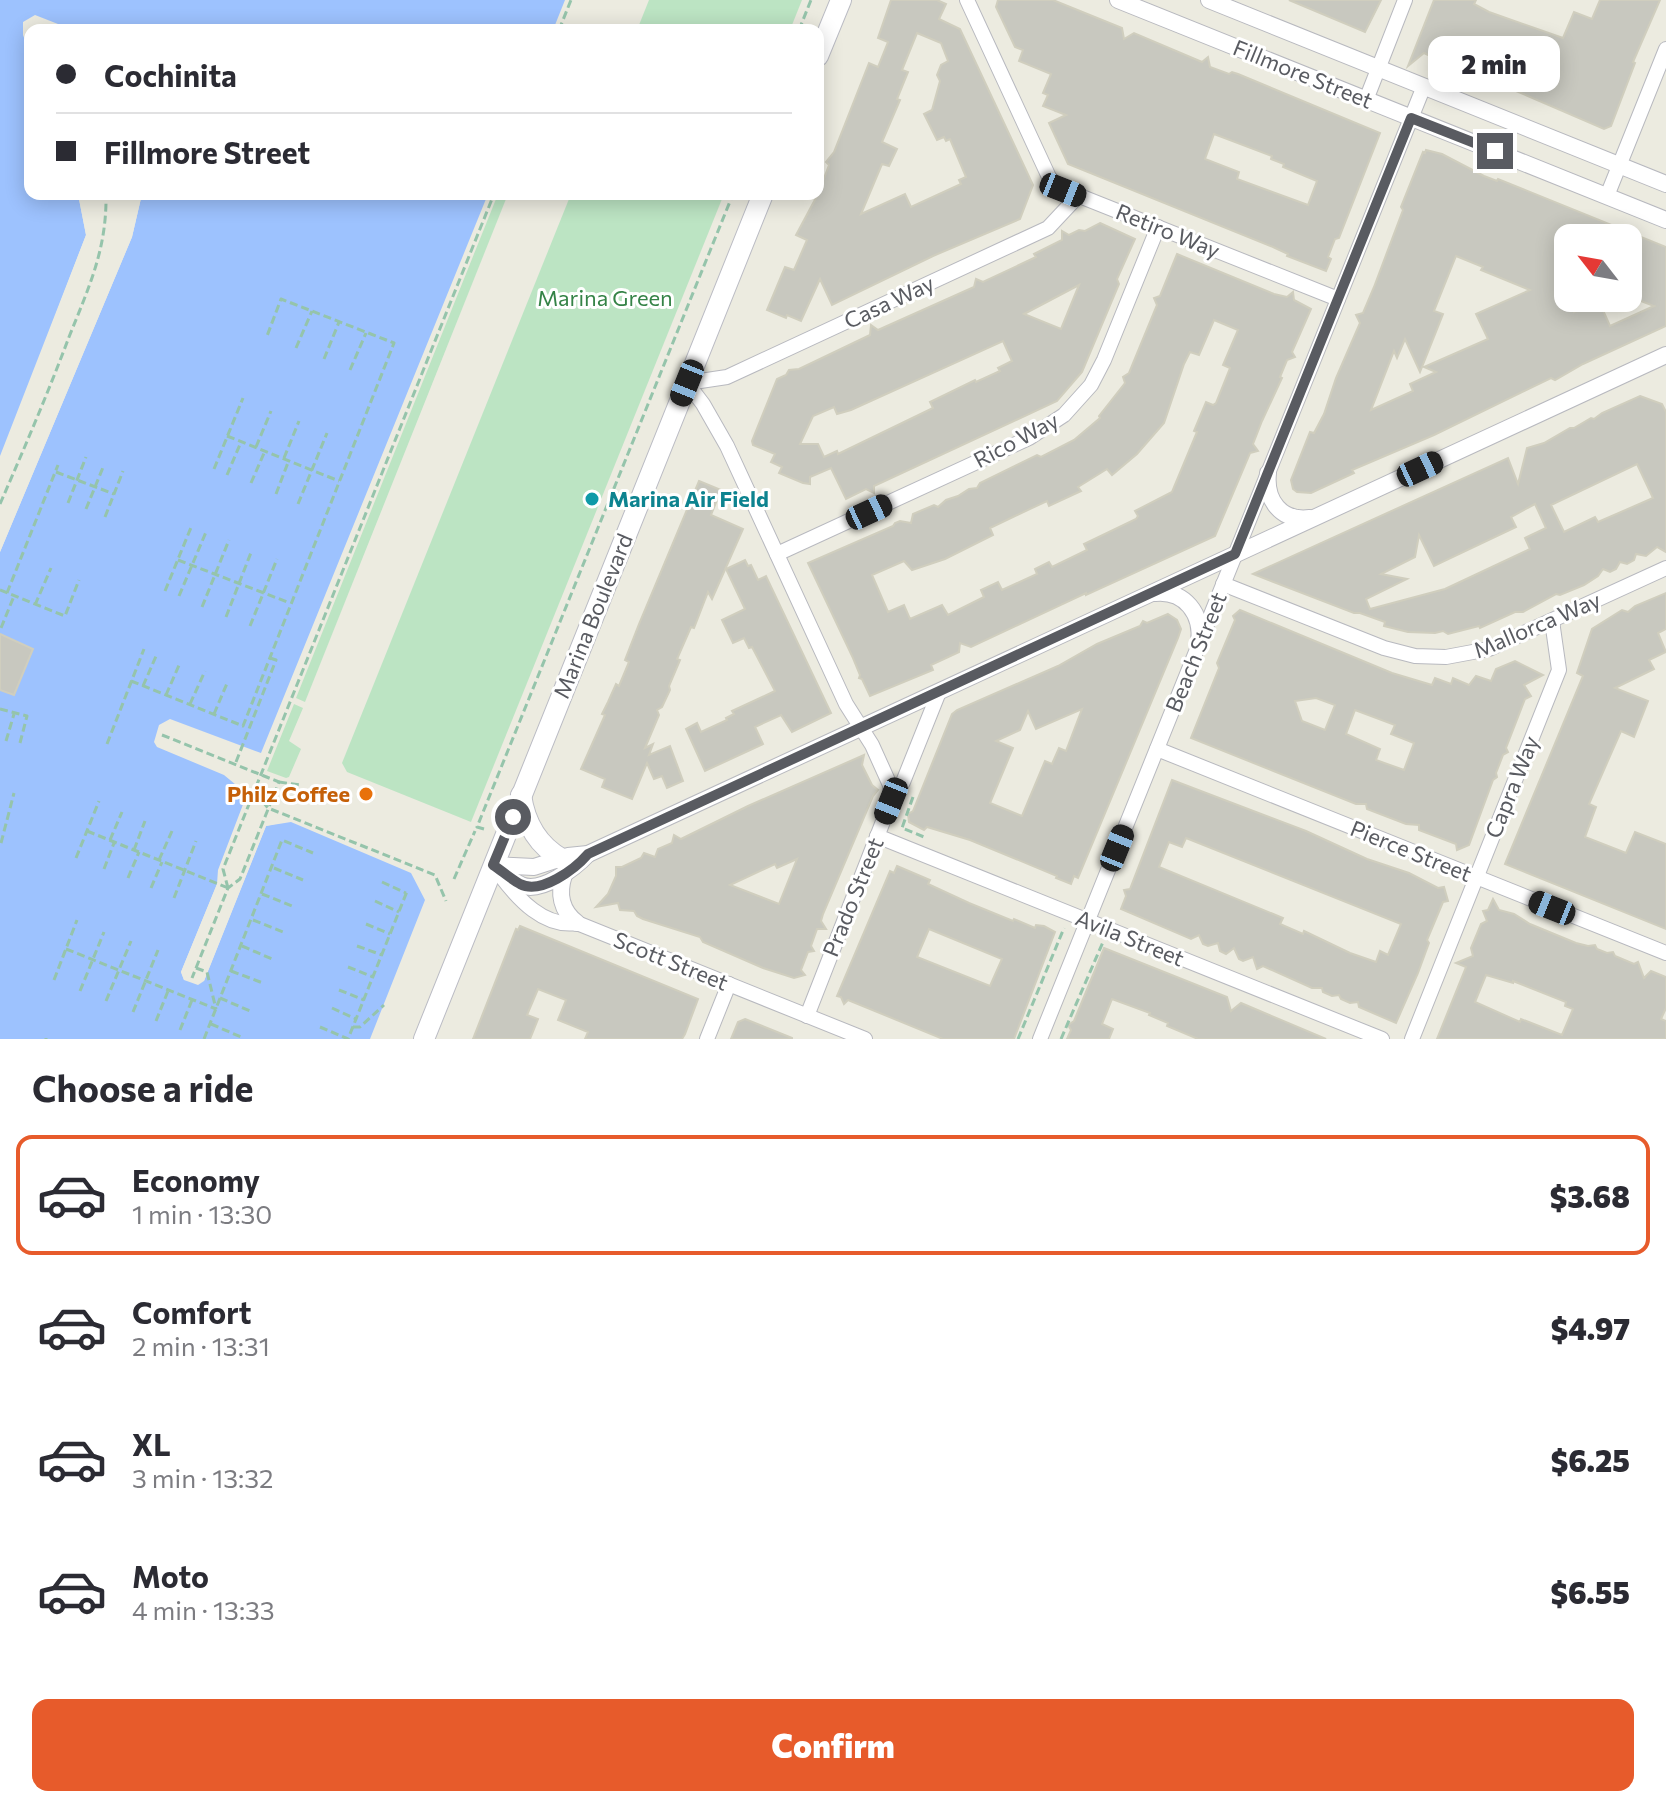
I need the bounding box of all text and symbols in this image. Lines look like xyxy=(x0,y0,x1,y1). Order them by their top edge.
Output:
street label: Fillmore Street xyxy=(1229,33,1377,114)
callout: 2 min xyxy=(1429,35,1561,91)
text: 2 min xyxy=(1461,48,1527,79)
text: Cochinita xyxy=(104,56,237,93)
text: Fillmore Street xyxy=(104,133,310,170)
route end xyxy=(1477,133,1513,169)
car xyxy=(1036,170,1090,210)
street label: Retiro Way xyxy=(1112,197,1224,264)
north arrow xyxy=(1554,224,1642,312)
map controls xyxy=(1554,224,1642,312)
street label: Casa Way xyxy=(839,269,938,334)
park label: Marina Green xyxy=(537,284,673,311)
car xyxy=(667,356,707,410)
street label: Rico Way xyxy=(969,406,1063,473)
car xyxy=(1393,448,1447,490)
place label: Marina Air Field xyxy=(608,485,769,512)
marker: Marina Air Field xyxy=(583,490,601,508)
car xyxy=(842,491,896,533)
street label: Marina Boulevard xyxy=(547,529,638,702)
street label: Mallorca Way xyxy=(1469,586,1604,663)
street label: Beach Street xyxy=(1159,588,1232,716)
street label: Capra Way xyxy=(1479,732,1544,842)
car xyxy=(871,774,911,828)
place label: Philz Coffee xyxy=(227,780,350,807)
marker: Philz Coffee xyxy=(357,785,375,803)
route start xyxy=(495,799,531,835)
street label: Pierce Street xyxy=(1347,814,1476,887)
car xyxy=(1097,821,1137,875)
street label: Prado Street xyxy=(816,833,889,960)
car xyxy=(1525,888,1579,928)
street label: Avila Street xyxy=(1072,904,1188,972)
street label: Scott Street xyxy=(610,925,732,996)
text: Choose a ride xyxy=(32,1065,253,1109)
icon: car xyxy=(36,1159,108,1231)
text: Economy xyxy=(132,1161,260,1198)
text: $3.68 xyxy=(1550,1177,1630,1214)
text: 1 min · 13:30 xyxy=(132,1198,272,1229)
icon: car xyxy=(36,1291,108,1363)
text: Comfort xyxy=(132,1293,251,1330)
text: $4.97 xyxy=(1551,1309,1630,1346)
text: 2 min · 13:31 xyxy=(132,1330,270,1361)
icon: car xyxy=(36,1423,108,1495)
text: XL xyxy=(132,1425,171,1462)
text: $6.25 xyxy=(1551,1441,1630,1478)
text: 3 min · 13:32 xyxy=(132,1462,273,1493)
icon: car xyxy=(36,1555,108,1627)
text: Moto xyxy=(132,1557,209,1594)
text: $6.55 xyxy=(1551,1573,1630,1610)
text: 4 min · 13:33 xyxy=(132,1594,275,1625)
button: Confirm xyxy=(32,1699,1634,1791)

